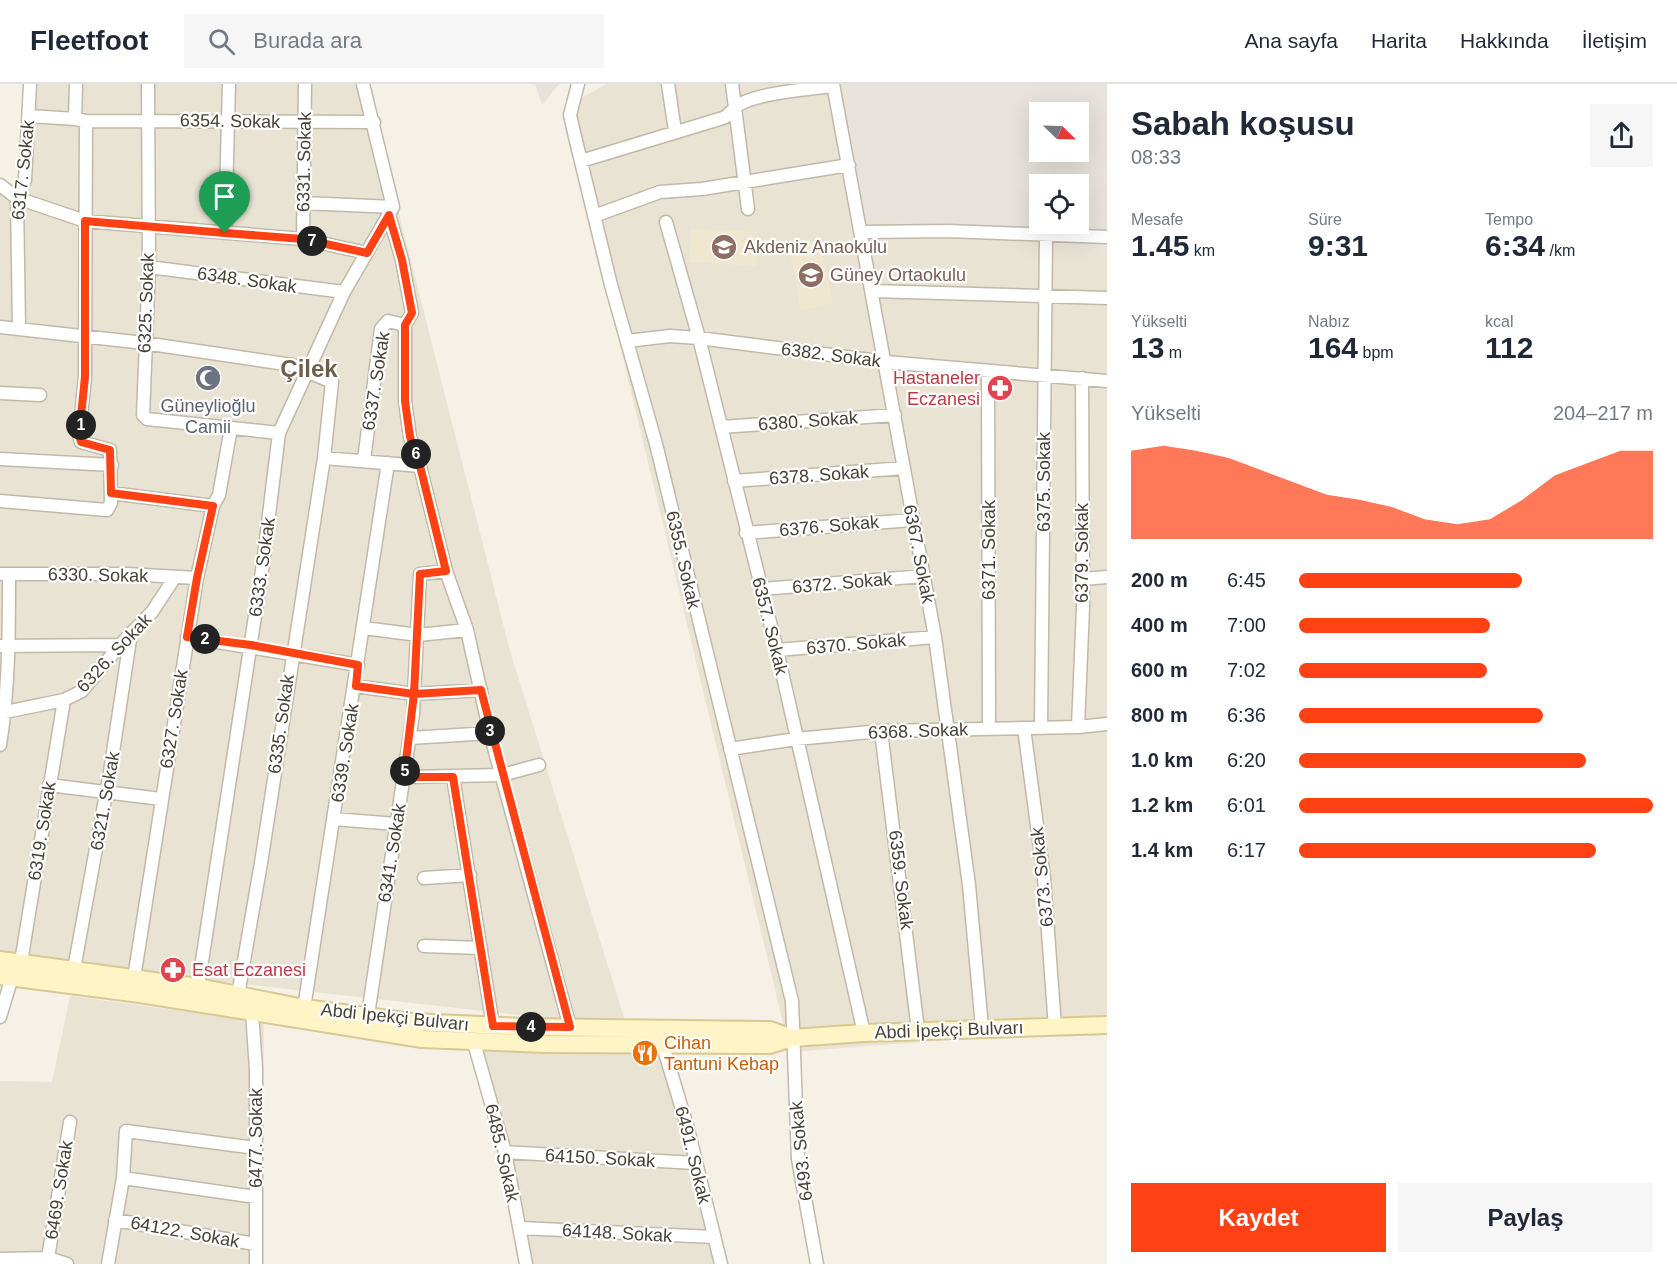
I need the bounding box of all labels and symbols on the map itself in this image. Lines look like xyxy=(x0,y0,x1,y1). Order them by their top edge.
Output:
north arrow xyxy=(1029,102,1089,162)
street label: 6354. Sokak xyxy=(180,110,281,132)
street label: 6331. Sokak xyxy=(293,111,315,212)
street label: 6317. Sokak xyxy=(8,118,38,221)
pin xyxy=(199,171,250,233)
pin: 7 xyxy=(297,226,327,256)
school or university icon: Akdeniz Anaokulu xyxy=(709,232,739,262)
place label: Akdeniz Anaokulu xyxy=(744,237,887,257)
street label: 6325. Sokak xyxy=(134,252,158,353)
school or university icon: Güney Ortaokulu xyxy=(796,260,826,290)
street label: 6348. Sokak xyxy=(196,263,299,297)
place label: Güney Ortaokulu xyxy=(830,265,966,285)
street label: 6337. Sokak xyxy=(358,329,394,432)
street label: 6382. Sokak xyxy=(780,339,883,371)
district label: Çilek xyxy=(280,355,338,382)
mosque icon: Güneylioğlu Camii xyxy=(193,363,223,393)
place label: Hastaneler Eczanesi xyxy=(893,368,980,409)
pharmacy icon: Hastaneler Eczanesi xyxy=(985,373,1015,403)
place label: Güneylioğlu Camii xyxy=(160,396,256,437)
street label: 6380. Sokak xyxy=(757,407,860,434)
pin: 1 xyxy=(66,410,96,440)
street label: 6375. Sokak xyxy=(1034,431,1054,532)
pin: 6 xyxy=(401,439,431,469)
street label: 6378. Sokak xyxy=(768,461,871,488)
street label: 6371. Sokak xyxy=(979,499,999,600)
street label: 6379. Sokak xyxy=(1072,502,1092,603)
street label: 6367. Sokak xyxy=(900,503,939,606)
street label: 6355. Sokak xyxy=(662,509,704,612)
street label: 6376. Sokak xyxy=(778,512,881,540)
street label: 6333. Sokak xyxy=(245,515,279,618)
street label: 6330. Sokak xyxy=(48,564,149,586)
street label: 6372. Sokak xyxy=(791,569,894,597)
street label: 6357. Sokak xyxy=(748,575,792,678)
street label: 6326. Sokak xyxy=(73,609,156,696)
pin: 2 xyxy=(190,624,220,654)
street label: 6370. Sokak xyxy=(805,630,908,658)
street label: 6327. Sokak xyxy=(156,667,192,770)
street label: 6335. Sokak xyxy=(264,672,298,775)
street label: 6339. Sokak xyxy=(327,701,363,804)
pin: 3 xyxy=(475,716,505,746)
street label: 6368. Sokak xyxy=(868,719,969,743)
street label: 6321. Sokak xyxy=(86,749,124,852)
pin: 5 xyxy=(390,756,420,786)
street label: 6319. Sokak xyxy=(24,779,60,882)
street label: 6341. Sokak xyxy=(374,801,410,904)
street label: 6373. Sokak xyxy=(1027,825,1057,928)
street label: 6359. Sokak xyxy=(885,829,917,932)
pharmacy icon: Esat Eczanesi xyxy=(158,955,188,985)
place label: Esat Eczanesi xyxy=(192,960,306,980)
street label: Abdi İpekçi Bulvarı xyxy=(320,999,470,1035)
pin: 4 xyxy=(516,1012,546,1042)
street label: Abdi İpekçi Bulvarı xyxy=(874,1017,1024,1043)
place label: Cihan Tantuni Kebap xyxy=(664,1033,779,1074)
restaurant icon: Cihan Tantuni Kebap xyxy=(630,1038,660,1068)
street label: 6477. Sokak xyxy=(246,1087,266,1188)
street label: 6493. Sokak xyxy=(786,1099,816,1202)
street label: 6485. Sokak xyxy=(481,1102,523,1205)
street label: 6491. Sokak xyxy=(671,1104,715,1207)
street label: 6469. Sokak xyxy=(41,1138,77,1241)
street label: 64150. Sokak xyxy=(545,1145,656,1171)
street label: 64122. Sokak xyxy=(129,1213,242,1252)
street label: 64148. Sokak xyxy=(562,1220,673,1246)

